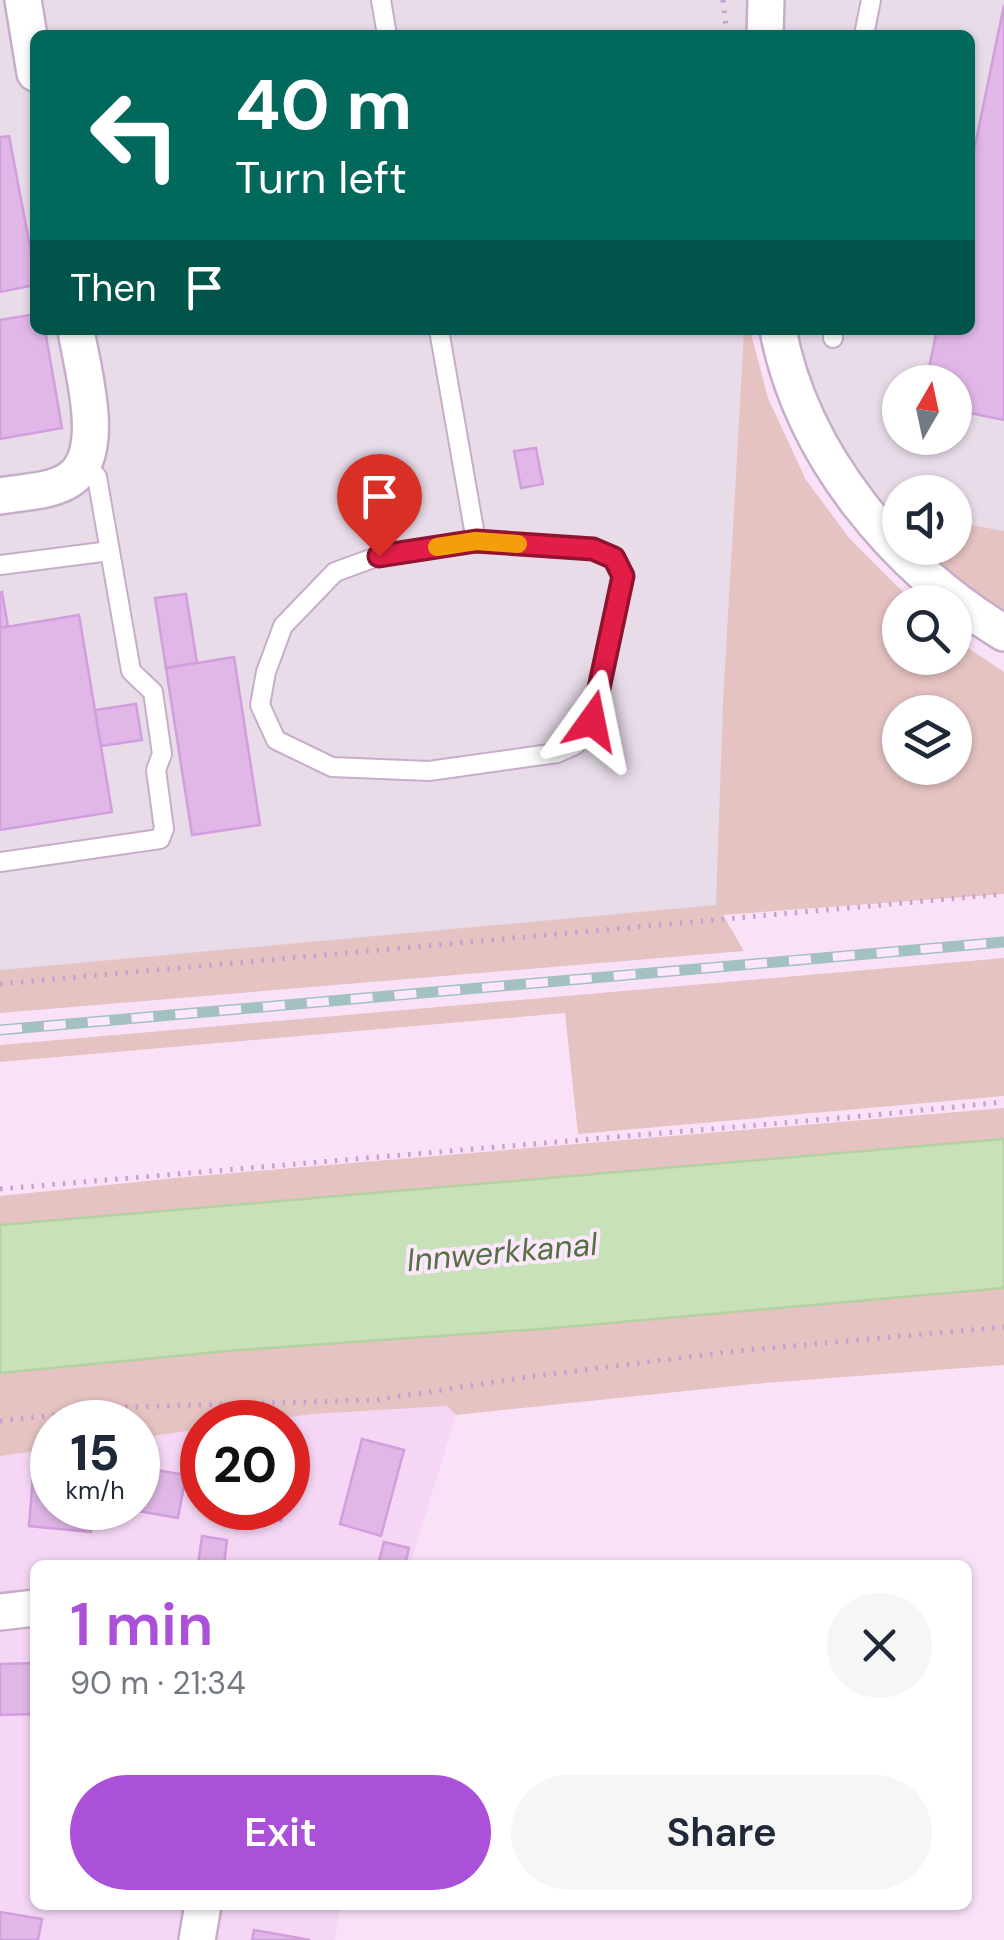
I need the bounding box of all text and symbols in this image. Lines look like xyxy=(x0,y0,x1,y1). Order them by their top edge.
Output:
text: 40 m xyxy=(235,60,412,151)
icon: left xyxy=(70,70,200,200)
text: Turn left xyxy=(235,148,407,207)
icon: arrive xyxy=(177,260,232,315)
text: Then xyxy=(70,263,157,313)
north arrow xyxy=(882,365,972,455)
map controls xyxy=(882,365,972,785)
pin xyxy=(337,454,422,557)
icon: arrive xyxy=(352,469,407,524)
button: sound xyxy=(882,475,972,565)
button: search xyxy=(882,585,972,675)
position arrow xyxy=(540,669,644,773)
button: layers xyxy=(882,695,972,785)
water label: Innwerkkanal xyxy=(405,1223,600,1281)
speed limit sign: 20 xyxy=(180,1400,310,1530)
text: 15 xyxy=(70,1420,120,1486)
text: km/h xyxy=(65,1474,125,1507)
text: 1 min xyxy=(70,1585,213,1664)
button: close xyxy=(827,1593,932,1698)
text: 90 m · 21:34 xyxy=(70,1662,246,1704)
button: Exit xyxy=(70,1775,491,1890)
button: Share xyxy=(511,1775,932,1890)

